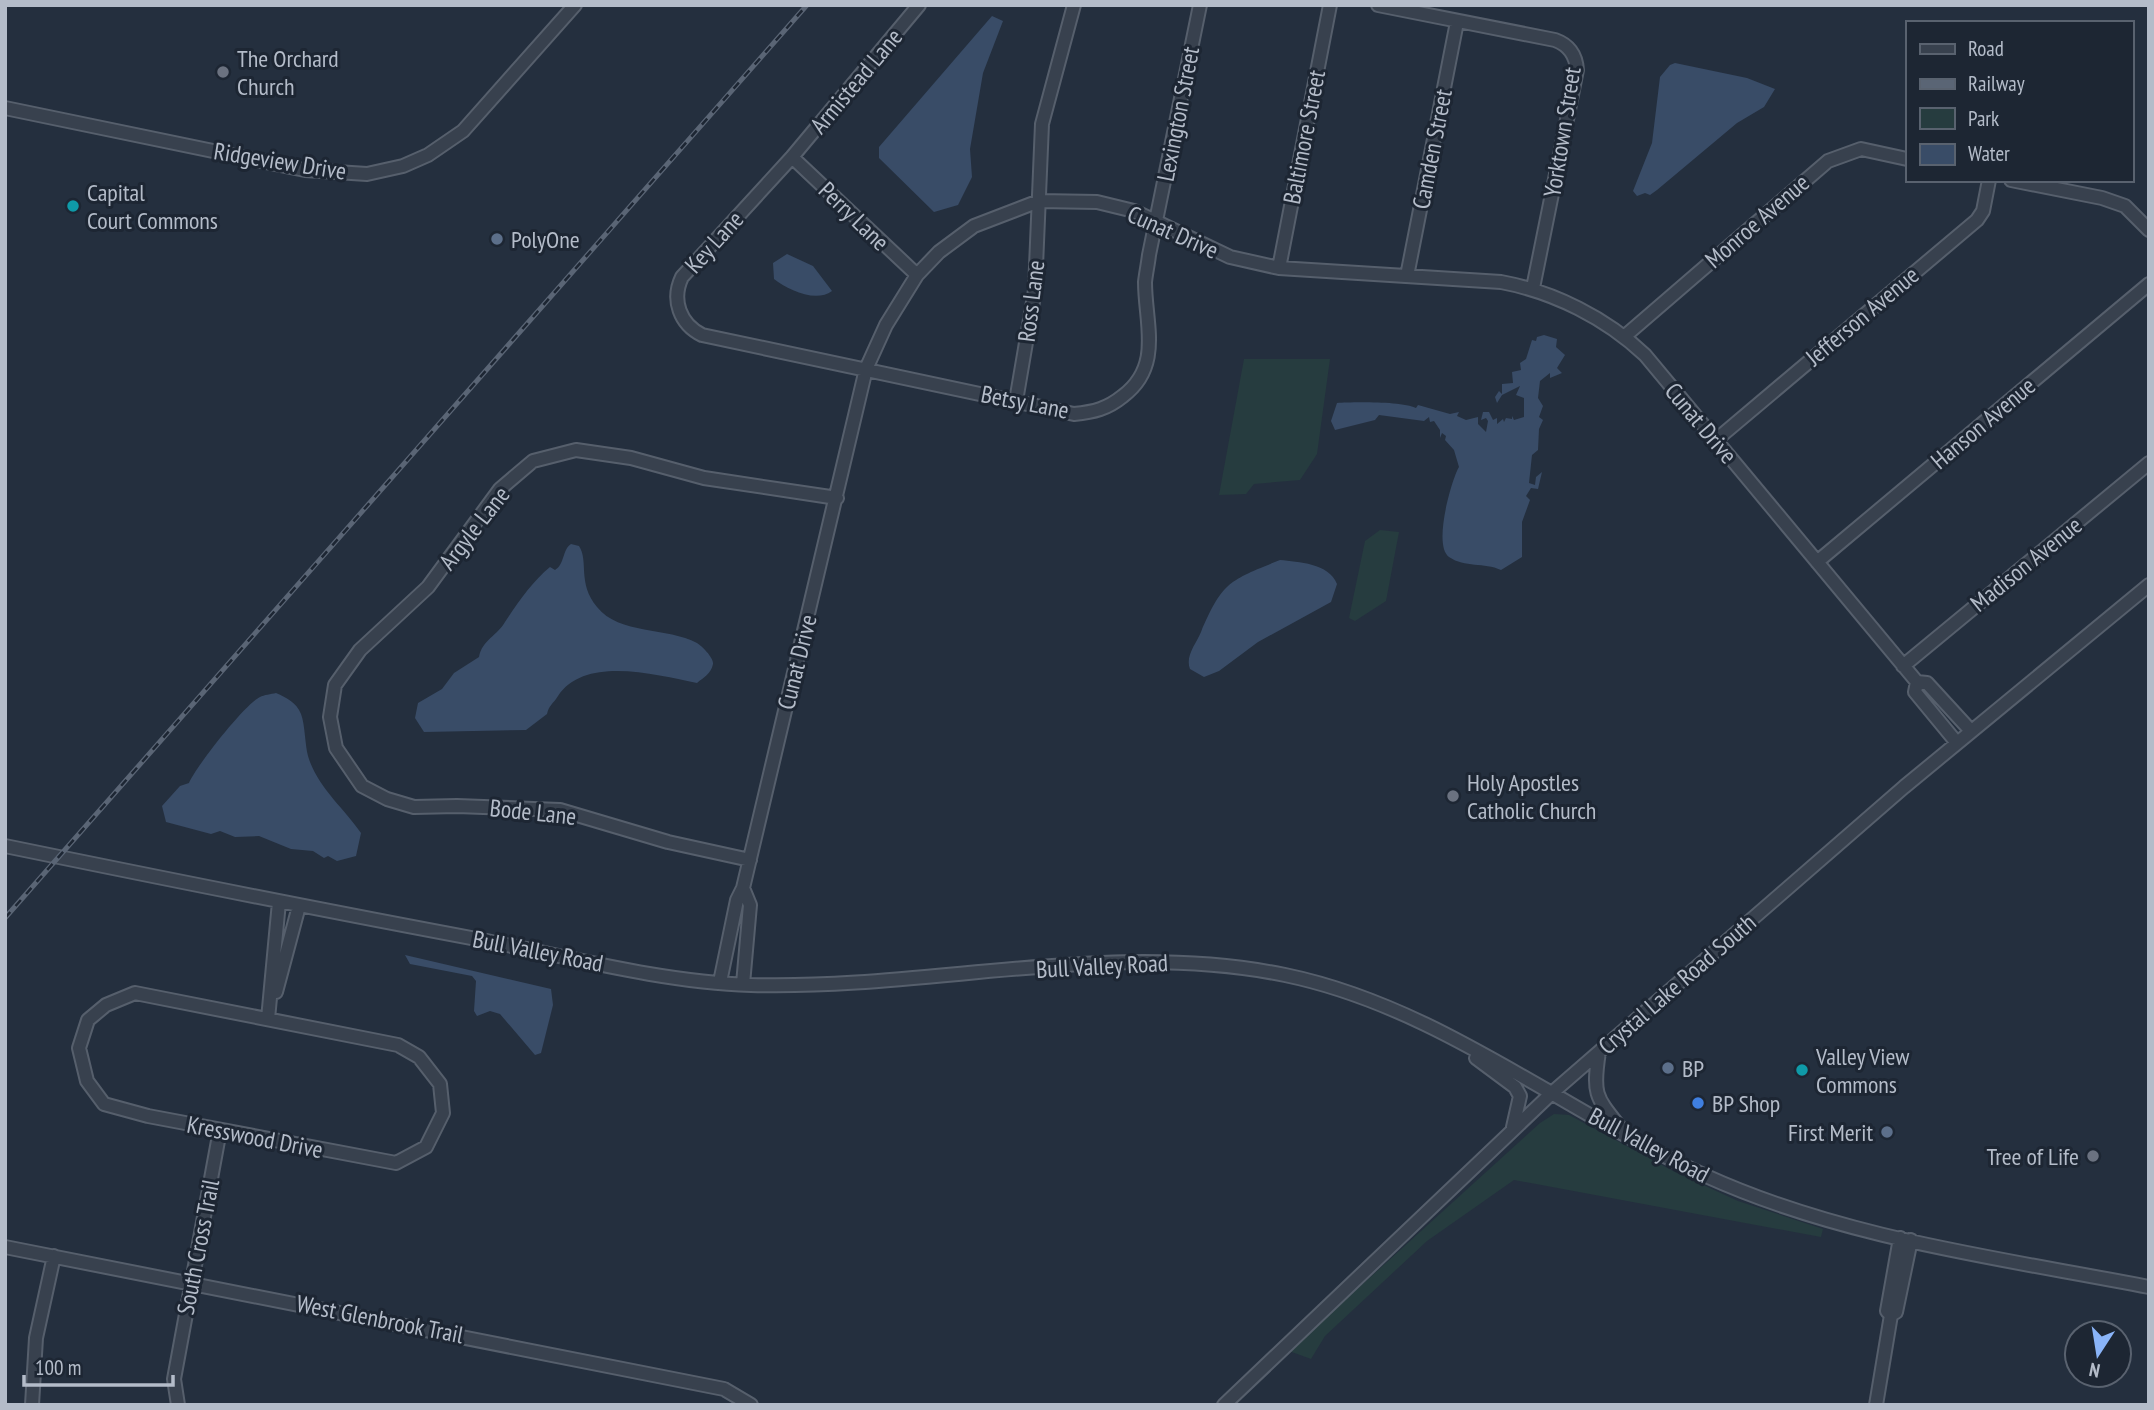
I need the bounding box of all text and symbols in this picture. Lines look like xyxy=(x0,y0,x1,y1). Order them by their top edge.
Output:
legend xyxy=(1906,21,2133,182)
street label: Armistead Lane xyxy=(803,22,909,140)
text: Road xyxy=(1968,35,2004,62)
place label: The Orchard Church xyxy=(237,43,339,102)
street label: Lexington Street xyxy=(1150,44,1206,184)
marker: The Orchard Church xyxy=(215,64,231,80)
street label: Yorktown Street xyxy=(1536,64,1588,199)
street label: Baltimore Street xyxy=(1276,67,1332,206)
text: Railway xyxy=(1968,70,2025,97)
street label: Camden Street xyxy=(1405,86,1459,212)
text: Park xyxy=(1968,105,1999,132)
street label: Ridgeview Drive xyxy=(212,135,348,187)
text: Water xyxy=(1968,140,2010,167)
street label: Monroe Avenue xyxy=(1698,167,1816,275)
street label: Perry Lane xyxy=(812,175,896,257)
place label: Capital Court Commons xyxy=(87,177,218,236)
marker: Capital Court Commons xyxy=(65,198,81,214)
street label: Cunat Drive xyxy=(1123,198,1223,266)
street label: Key Lane xyxy=(678,204,750,280)
place label: PolyOne xyxy=(511,224,580,255)
marker: PolyOne xyxy=(489,231,505,247)
street label: Ross Lane xyxy=(1011,258,1051,344)
street label: Jefferson Avenue xyxy=(1798,260,1925,373)
street label: Hanson Avenue xyxy=(1924,370,2042,476)
street label: Cunat Drive xyxy=(1658,376,1744,470)
street label: Betsy Lane xyxy=(978,378,1072,426)
street label: Argyle Lane xyxy=(432,480,516,576)
street label: Madison Avenue xyxy=(1964,510,2088,618)
street label: Cunat Drive xyxy=(770,611,824,713)
place label: Holy Apostles Catholic Church xyxy=(1467,767,1596,826)
marker: Holy Apostles Catholic Church xyxy=(1445,788,1461,804)
street label: Bode Lane xyxy=(488,792,578,832)
street label: Crystal Lake Road South xyxy=(1592,907,1762,1061)
street label: Bull Valley Road xyxy=(470,923,606,979)
street label: Bull Valley Road xyxy=(1035,947,1169,985)
place label: Valley View Commons xyxy=(1815,1041,1910,1100)
place label: BP xyxy=(1682,1053,1704,1084)
marker: BP xyxy=(1660,1060,1676,1076)
marker: Valley View Commons xyxy=(1794,1062,1810,1078)
place label: BP Shop xyxy=(1712,1088,1780,1119)
marker: BP Shop xyxy=(1690,1095,1706,1111)
street label: Bull Valley Road xyxy=(1583,1100,1715,1190)
street label: Kresswood Drive xyxy=(184,1109,326,1165)
place label: First Merit xyxy=(1788,1117,1873,1148)
marker: First Merit xyxy=(1879,1124,1895,1140)
place label: Tree of Life xyxy=(1987,1141,2079,1172)
marker: Tree of Life xyxy=(2085,1148,2101,1164)
street label: South Cross Trail xyxy=(170,1176,226,1317)
street label: West Glenbrook Trail xyxy=(294,1288,467,1350)
north arrow xyxy=(2063,1319,2133,1389)
scale bar xyxy=(24,1344,173,1388)
text: 100 m xyxy=(35,1354,81,1381)
text: N xyxy=(2087,1358,2102,1383)

